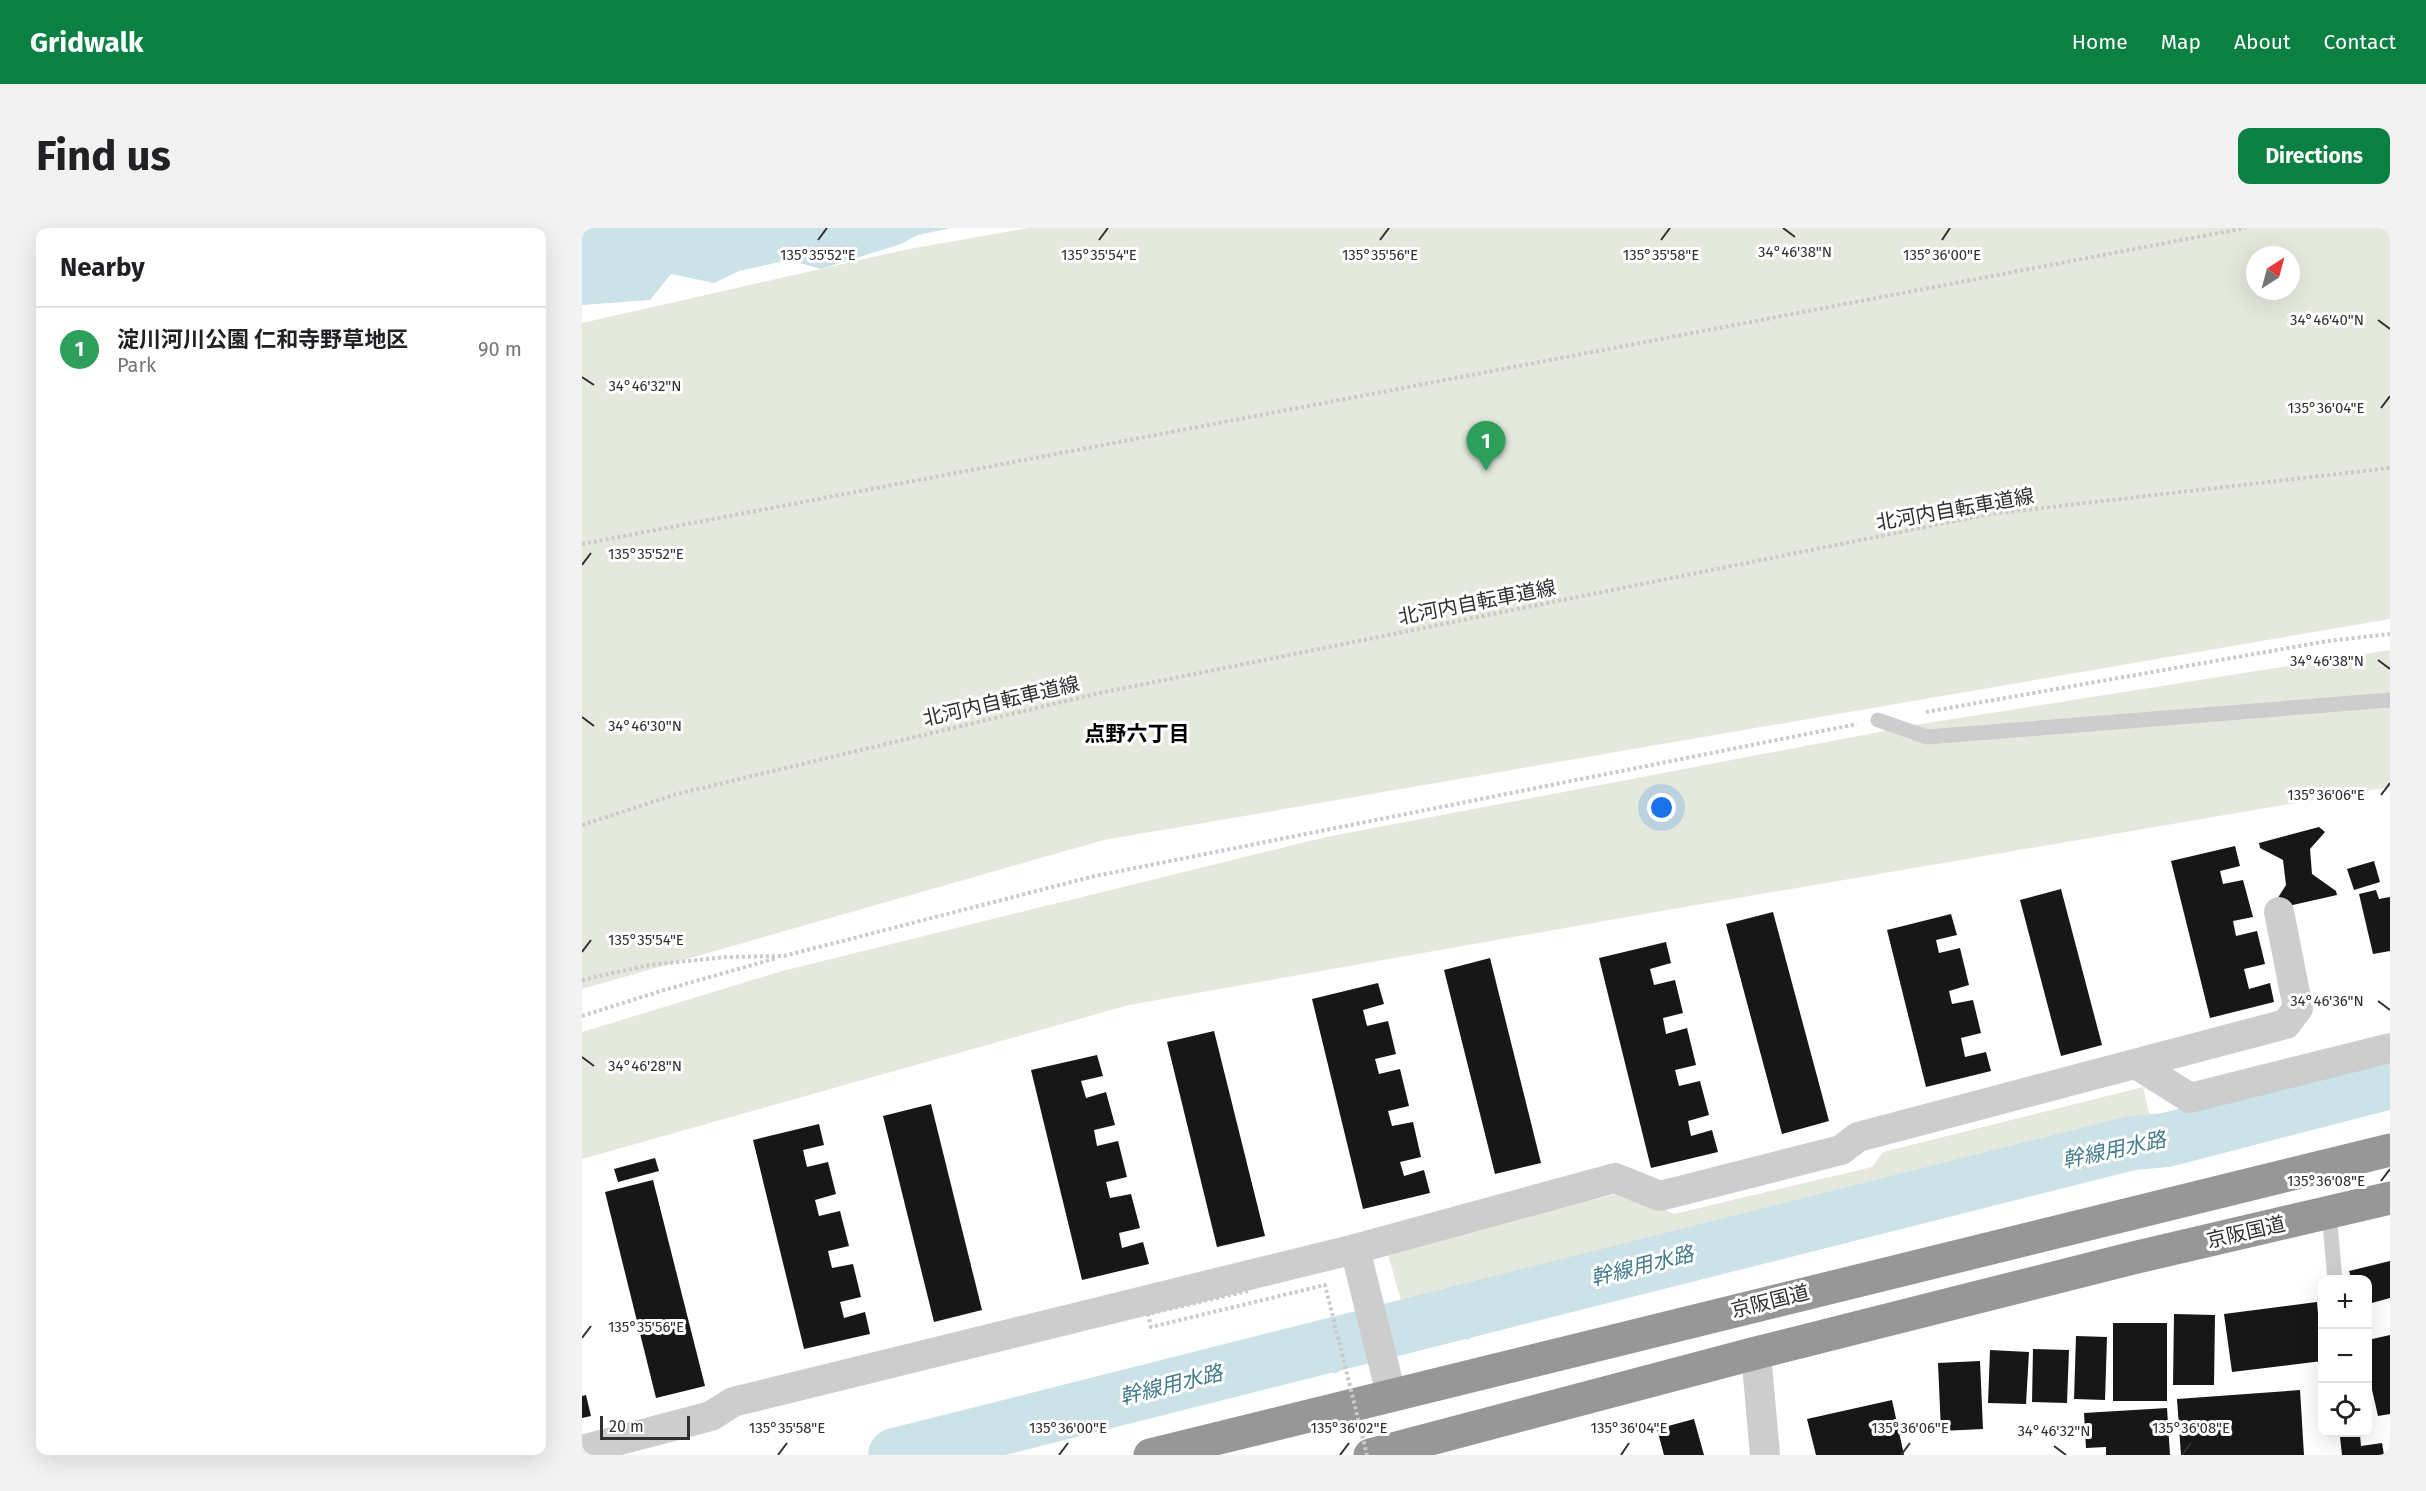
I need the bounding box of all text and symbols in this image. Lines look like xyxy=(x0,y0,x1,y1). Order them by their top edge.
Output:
text: Gridwalk xyxy=(30,26,143,59)
text: Home xyxy=(2072,29,2128,55)
text: Map xyxy=(2161,29,2201,55)
text: About xyxy=(2234,29,2291,55)
text: Contact xyxy=(2324,29,2396,55)
button: Directions xyxy=(2238,128,2390,184)
text: Find us xyxy=(36,131,171,181)
text: 34°46'38"N xyxy=(1758,243,1832,261)
text: 135°35'52"E xyxy=(780,246,856,264)
text: 135°35'54"E xyxy=(1061,246,1137,264)
text: 135°35'56"E xyxy=(1342,246,1418,264)
text: 135°35'58"E xyxy=(1623,246,1699,264)
text: 135°36'00"E xyxy=(1903,246,1981,264)
north arrow xyxy=(2246,246,2300,300)
text: Nearby xyxy=(60,252,145,283)
text: 34°46'40"N xyxy=(2290,311,2364,329)
text: 淀川河川公園 仁和寺野草地区 xyxy=(117,326,408,353)
text: 1 xyxy=(75,337,84,361)
text: 90 m xyxy=(478,337,522,361)
text: Park xyxy=(117,353,156,377)
text: 34°46'32"N xyxy=(608,377,682,395)
text: 135°36'04"E xyxy=(2287,399,2365,417)
pin: 1 xyxy=(1466,422,1506,471)
street label: 北河内自転車道線 xyxy=(1874,483,2036,535)
text: 135°35'52"E xyxy=(608,545,684,563)
street label: 北河内自転車道線 xyxy=(1396,575,1558,629)
text: 34°46'38"N xyxy=(2290,652,2364,670)
street label: 北河内自転車道線 xyxy=(920,671,1082,731)
text: 34°46'30"N xyxy=(608,717,682,735)
district label: 点野六丁目 xyxy=(1085,721,1190,747)
text: 135°36'06"E xyxy=(2287,786,2365,804)
your location xyxy=(1647,793,1676,822)
text: 135°35'54"E xyxy=(608,931,684,949)
text: 34°46'36"N xyxy=(2290,992,2364,1010)
text: 34°46'28"N xyxy=(608,1057,682,1075)
water label: 幹線用水路 xyxy=(2060,1126,2170,1174)
text: 135°36'08"E xyxy=(2287,1172,2365,1190)
street label: 京阪国道 xyxy=(2204,1211,2288,1253)
water label: 幹線用水路 xyxy=(1588,1240,1698,1291)
map controls xyxy=(2318,1275,2372,1437)
button: + xyxy=(2318,1275,2372,1329)
street label: 京阪国道 xyxy=(1728,1280,1812,1322)
text: 135°35'56"E xyxy=(608,1318,684,1336)
button: − xyxy=(2318,1329,2372,1383)
water label: 幹線用水路 xyxy=(1117,1359,1227,1410)
button: locate xyxy=(2318,1383,2372,1437)
scale bar xyxy=(600,1413,690,1440)
text: 20 m xyxy=(609,1417,644,1436)
text: 135°35'58"E xyxy=(749,1419,825,1437)
text: 135°36'00"E xyxy=(1029,1419,1107,1437)
text: 135°36'02"E xyxy=(1310,1419,1388,1437)
text: 135°36'04"E xyxy=(1590,1419,1668,1437)
text: 135°36'06"E xyxy=(1871,1419,1949,1437)
text: 135°36'08"E xyxy=(2152,1419,2230,1437)
text: 34°46'32"N xyxy=(2017,1422,2091,1440)

